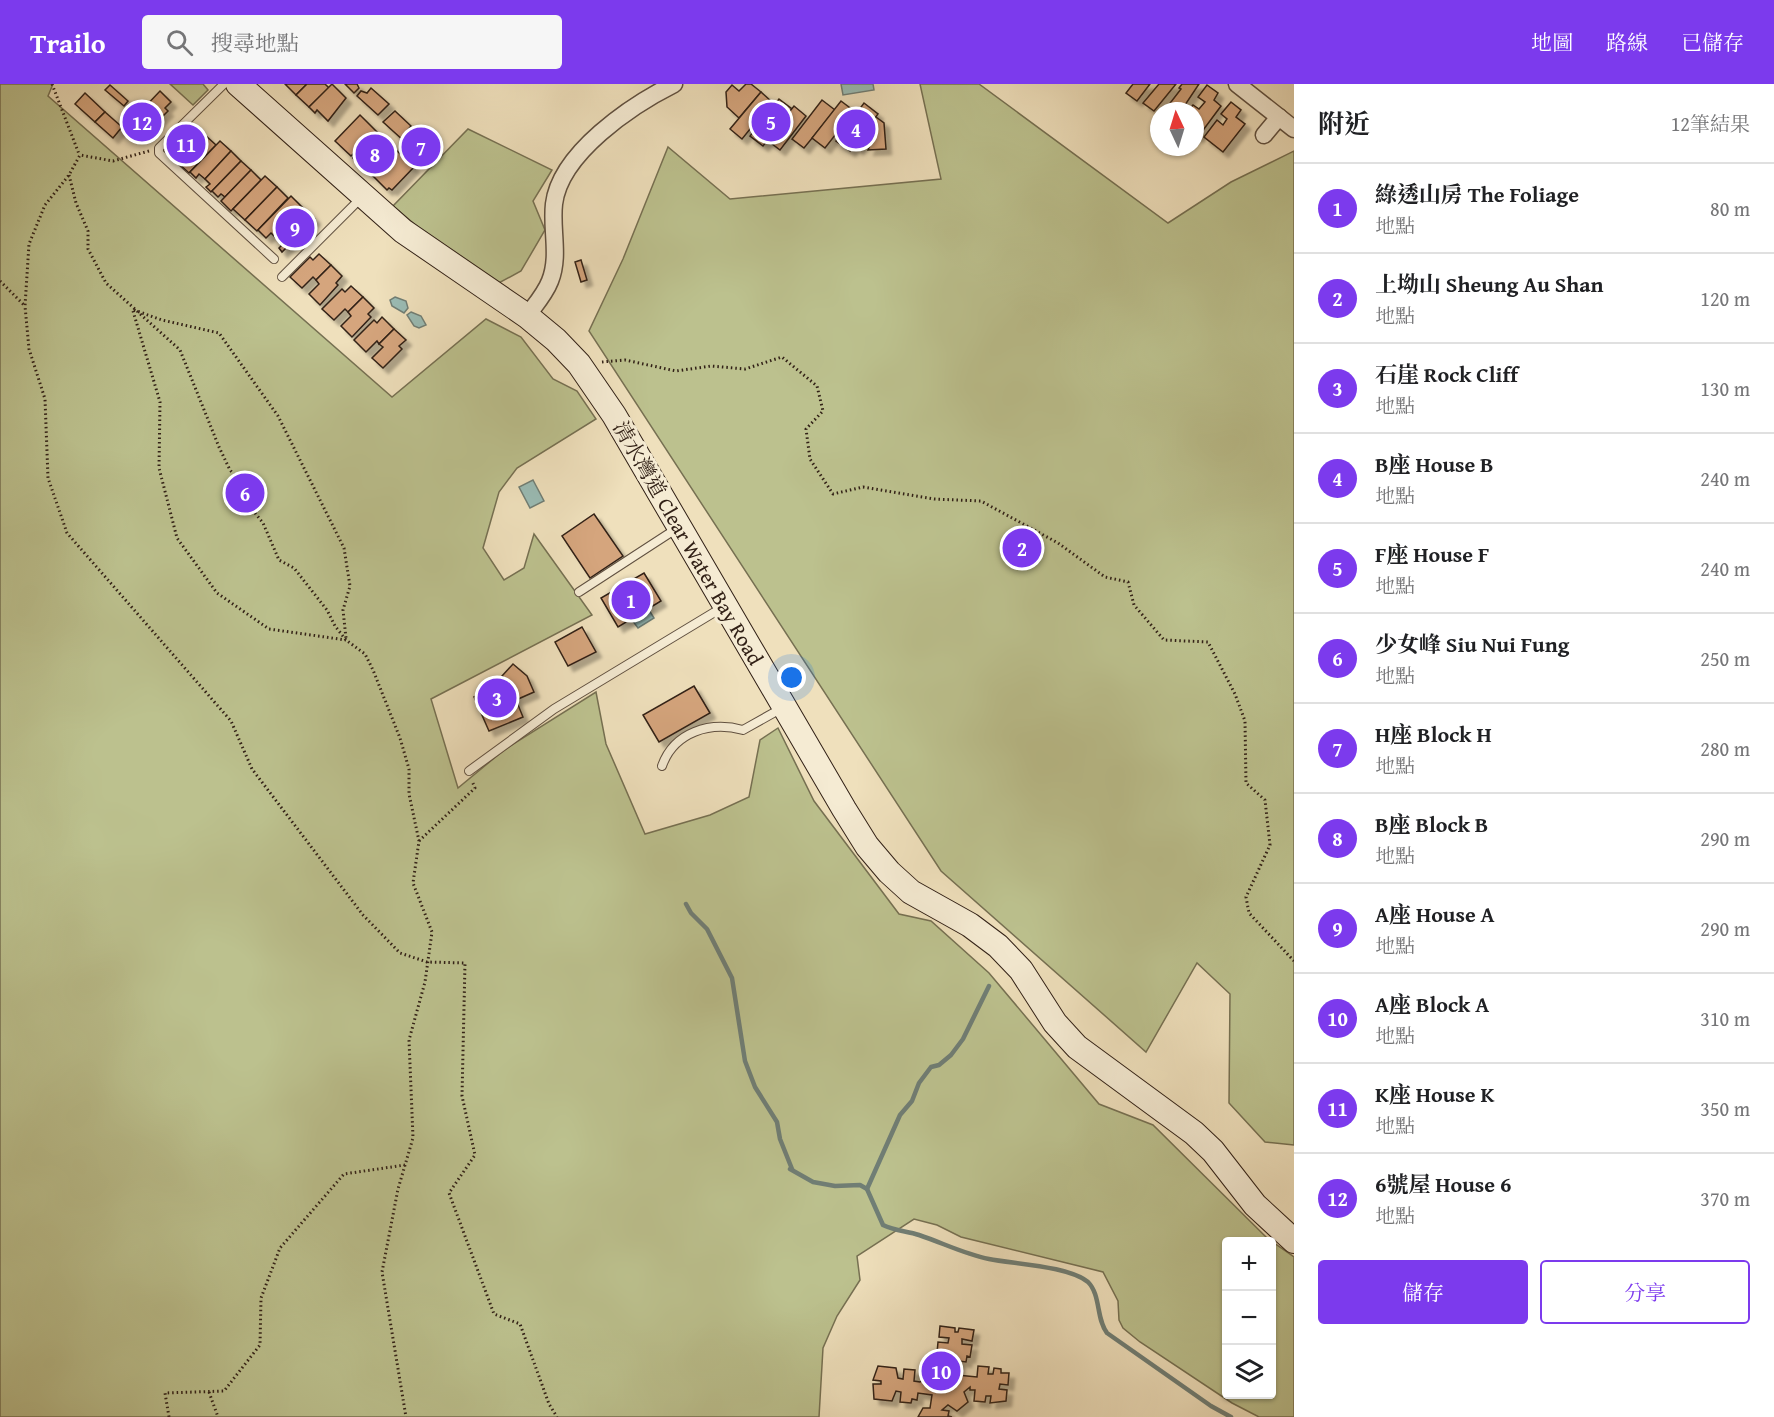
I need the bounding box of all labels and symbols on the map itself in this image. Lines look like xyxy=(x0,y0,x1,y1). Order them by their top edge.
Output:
pin: 12 xyxy=(122,99,162,144)
pin: 5 xyxy=(752,99,790,144)
north arrow xyxy=(1150,102,1204,156)
pin: 4 xyxy=(836,106,876,152)
pin: 11 xyxy=(166,122,206,166)
pin: 7 xyxy=(402,124,440,170)
pin: 8 xyxy=(356,132,394,176)
pin: 9 xyxy=(276,206,314,250)
street label: 清水灣道 Clear Water Bay Road xyxy=(606,415,772,671)
pin: 6 xyxy=(226,470,264,516)
pin: 2 xyxy=(1002,526,1042,570)
pin: 1 xyxy=(612,578,650,622)
your location xyxy=(777,663,806,692)
pin: 3 xyxy=(478,676,516,720)
pin: 10 xyxy=(922,1348,960,1394)

